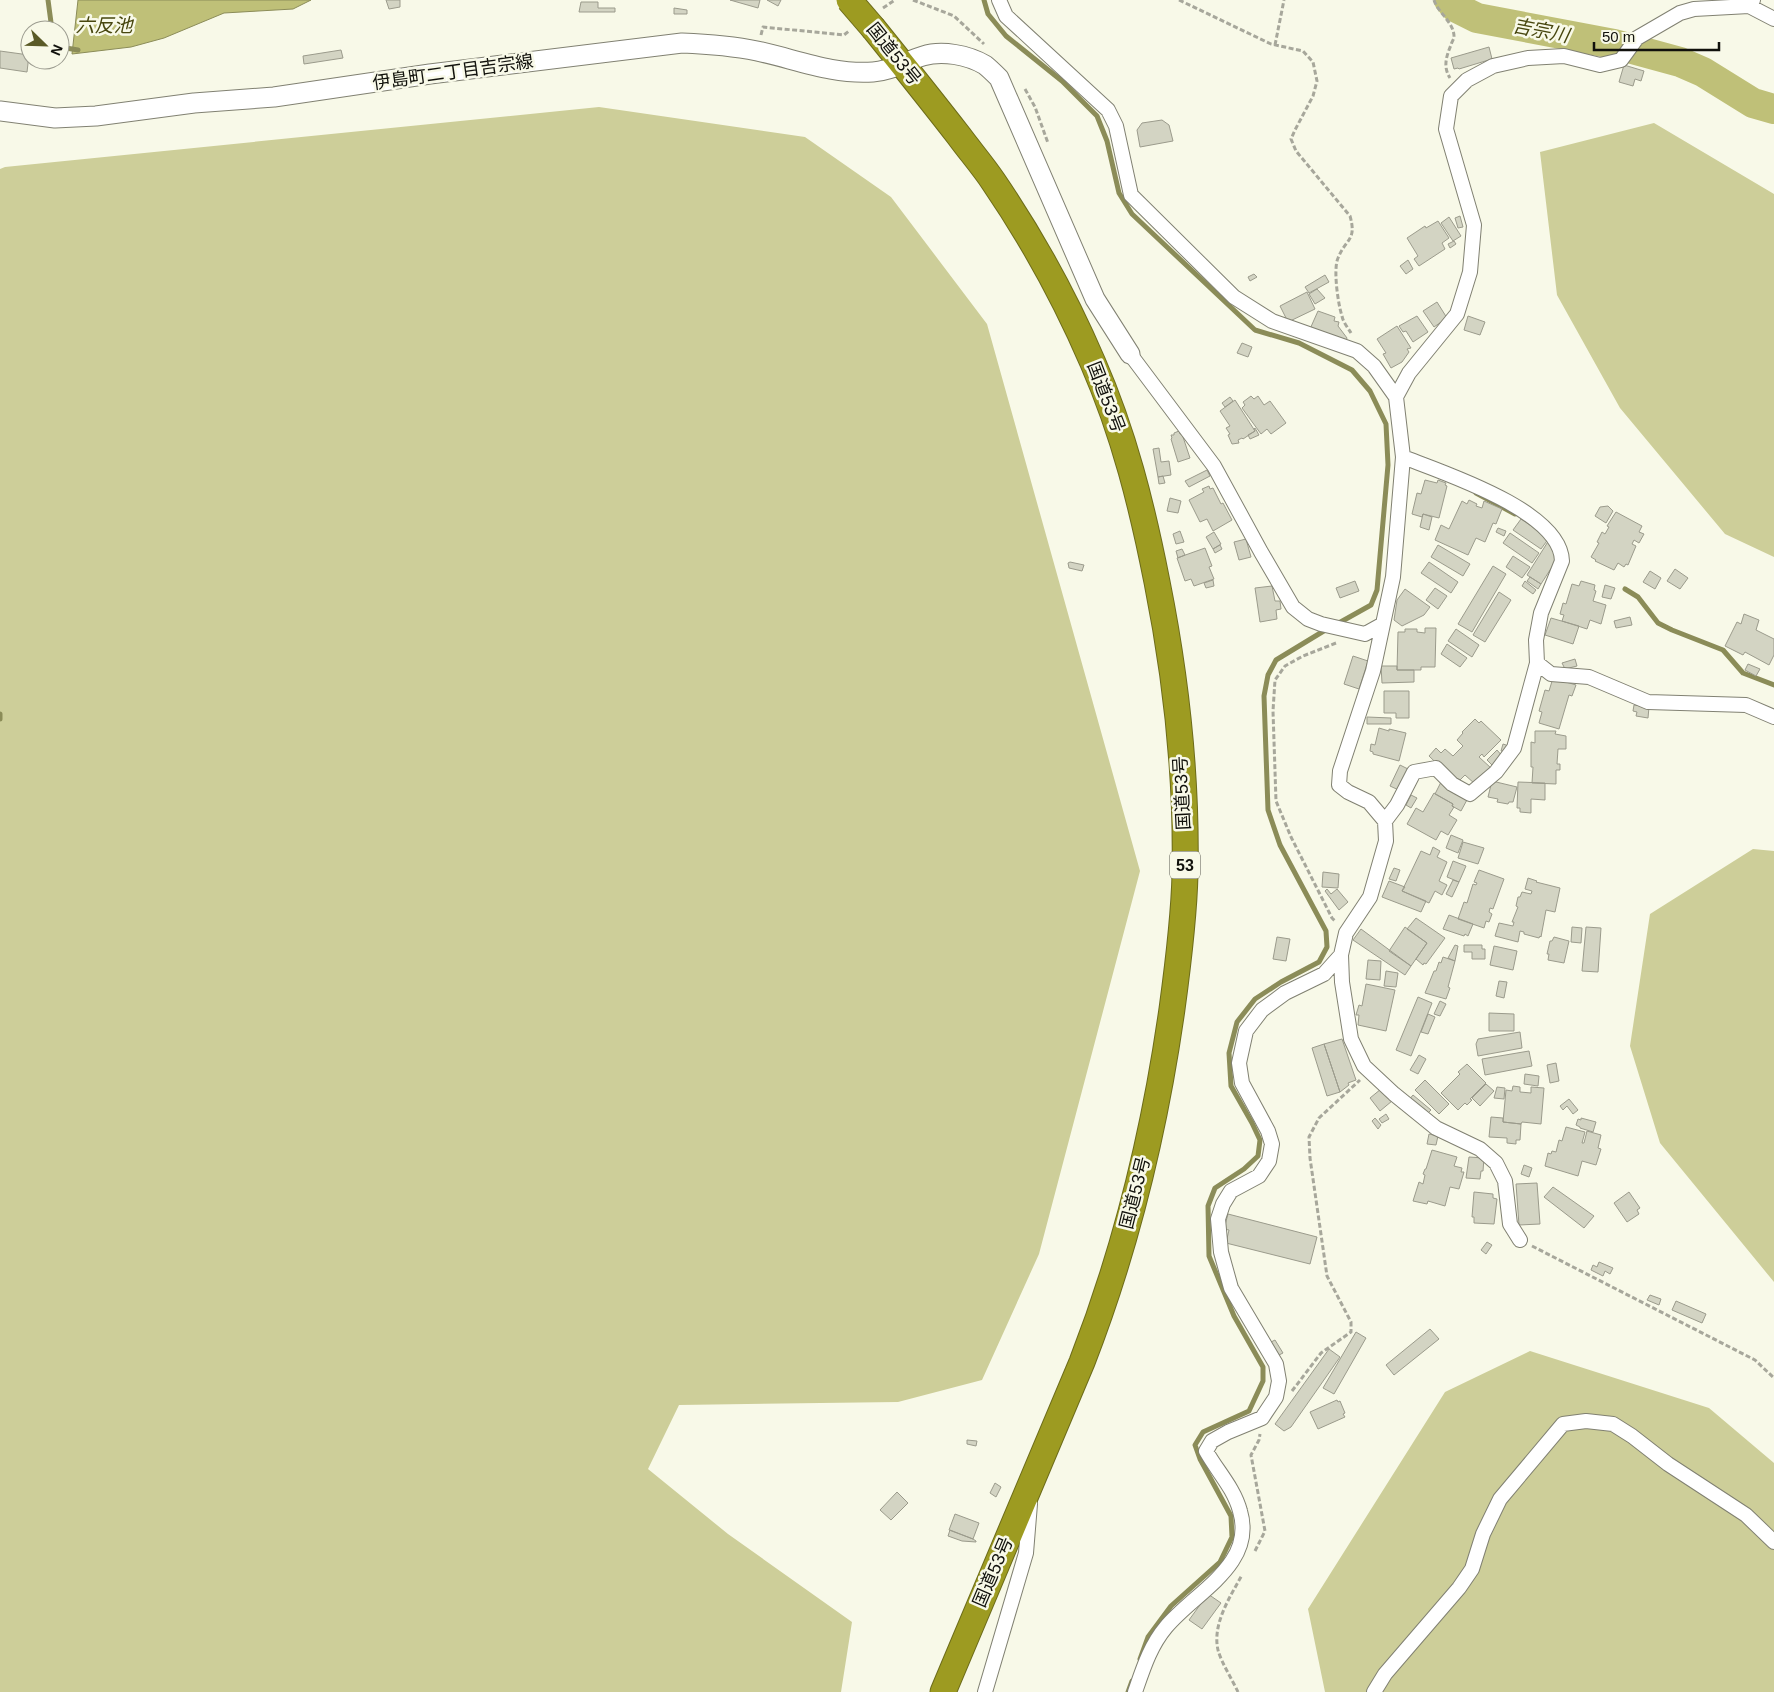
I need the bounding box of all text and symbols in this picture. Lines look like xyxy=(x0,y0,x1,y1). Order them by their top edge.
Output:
water label: 六反池 xyxy=(75,15,134,36)
water label: 吉宗川 xyxy=(1511,15,1573,47)
street label: 国道53号 xyxy=(863,19,925,89)
north arrow xyxy=(20,20,70,70)
scale bar xyxy=(1594,20,1719,52)
text: 50 m xyxy=(1602,28,1635,45)
text: N xyxy=(48,42,66,58)
street label: 伊島町二丁目吉宗線 xyxy=(371,51,535,93)
street label: 国道53号 xyxy=(1083,359,1129,435)
street label: 国道53号 xyxy=(1170,756,1194,830)
road number: 53 xyxy=(1170,852,1200,878)
street label: 国道53号 xyxy=(1116,1155,1154,1231)
street label: 国道53号 xyxy=(969,1534,1017,1610)

